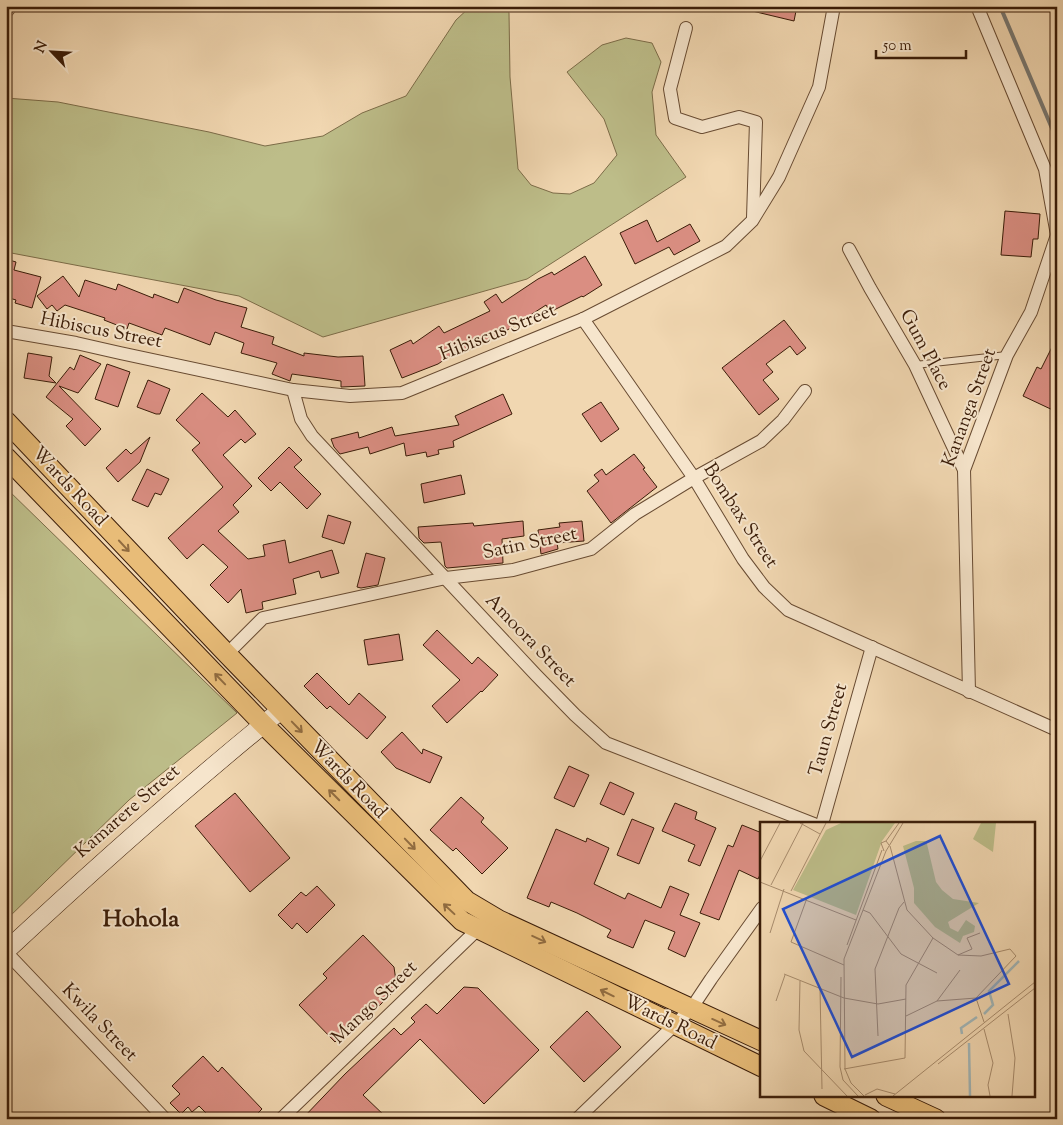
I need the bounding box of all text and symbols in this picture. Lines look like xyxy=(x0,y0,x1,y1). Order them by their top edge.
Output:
north arrow xyxy=(28,28,78,78)
scale bar xyxy=(876,28,966,60)
text: 50 m xyxy=(882,36,912,57)
text: N xyxy=(31,38,53,57)
street label: Hibiscus Street xyxy=(436,297,561,369)
street label: Gum Place xyxy=(892,305,958,395)
street label: Hibiscus Street xyxy=(38,306,165,356)
street label: Kananga Street xyxy=(936,344,1004,471)
street label: Wards Road xyxy=(25,441,113,533)
street label: Bombax Street xyxy=(696,458,784,574)
street label: Satin Street xyxy=(480,521,580,567)
one-way arrow xyxy=(118,539,130,552)
street label: Amoora Street xyxy=(478,588,582,694)
one-way arrow xyxy=(214,672,226,685)
street label: Taun Street xyxy=(803,680,855,780)
one-way arrow xyxy=(291,721,303,733)
street label: Wards Road xyxy=(303,734,393,826)
street label: Kamarere Street xyxy=(69,758,187,865)
one-way arrow xyxy=(328,789,340,801)
inset map xyxy=(760,822,1036,1098)
one-way arrow xyxy=(404,838,416,850)
district label: Hohola xyxy=(103,903,180,937)
one-way arrow xyxy=(442,903,455,915)
one-way arrow xyxy=(532,934,547,944)
street label: Mango Street xyxy=(326,955,424,1051)
street label: Kwila Street xyxy=(55,978,144,1069)
one-way arrow xyxy=(600,987,615,997)
street label: Wards Road xyxy=(619,989,721,1057)
one-way arrow xyxy=(711,1017,726,1027)

